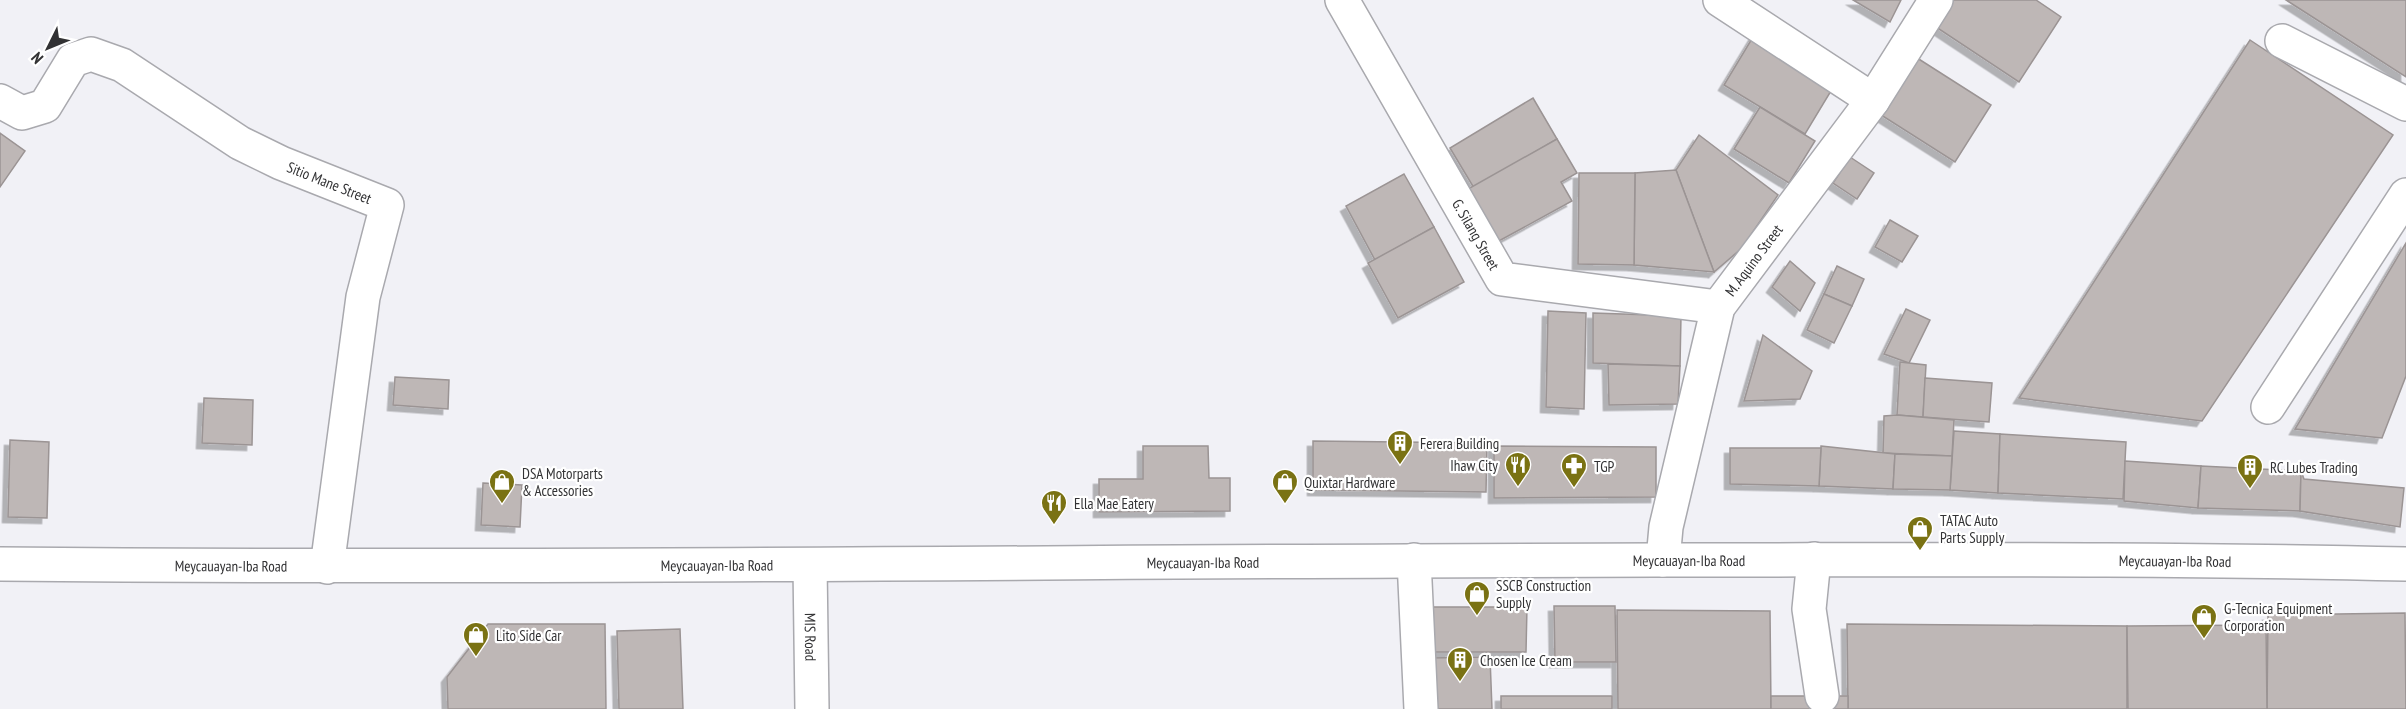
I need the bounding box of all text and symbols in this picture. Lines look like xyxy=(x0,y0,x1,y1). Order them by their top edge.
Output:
north arrow xyxy=(18,18,78,78)
text: N xyxy=(27,48,47,68)
street label: Sitio Mane Street xyxy=(284,157,375,208)
street label: G. Silang Street xyxy=(1448,195,1504,273)
street label: M. Aquino Street xyxy=(1720,220,1786,299)
building icon: Ferera Building xyxy=(1385,428,1415,466)
place label: Ferera Building xyxy=(1420,434,1499,453)
restaurant icon: Ihaw City xyxy=(1503,450,1533,488)
pharmacy icon: TGP xyxy=(1559,451,1589,489)
building icon: RC Lubes Trading xyxy=(2235,452,2265,490)
place label: Ihaw City xyxy=(1450,456,1498,475)
place label: TGP xyxy=(1594,457,1615,476)
place label: RC Lubes Trading xyxy=(2270,458,2358,477)
place label: DSA Motorparts & Accessories xyxy=(522,464,603,500)
shop icon: DSA Motorparts & Accessories xyxy=(487,467,517,505)
shop icon: Quixtar Hardware xyxy=(1270,467,1300,505)
place label: Quixtar Hardware xyxy=(1304,473,1395,492)
restaurant icon: Ella Mae Eatery xyxy=(1039,488,1069,526)
place label: Ella Mae Eatery xyxy=(1074,494,1154,513)
place label: TATAC Auto Parts Supply xyxy=(1940,511,2005,547)
shop icon: TATAC Auto Parts Supply xyxy=(1905,514,1935,552)
street label: Meycauayan-Iba Road xyxy=(1633,550,1745,570)
street label: Meycauayan-Iba Road xyxy=(2119,551,2231,570)
street label: Meycauayan-Iba Road xyxy=(1147,552,1259,572)
street label: Meycauayan-Iba Road xyxy=(661,555,773,575)
street label: Meycauayan-Iba Road xyxy=(175,556,287,575)
place label: SSCB Construction Supply xyxy=(1496,576,1591,612)
shop icon: SSCB Construction Supply xyxy=(1462,579,1492,617)
place label: G-Tecnica Equipment Corporation xyxy=(2224,599,2332,635)
shop icon: G-Tecnica Equipment Corporation xyxy=(2189,602,2219,640)
street label: MIS Road xyxy=(801,613,821,661)
shop icon: Lito Side Car xyxy=(461,620,491,658)
place label: Lito Side Car xyxy=(496,626,562,645)
building icon: Chosen Ice Cream xyxy=(1445,645,1475,683)
place label: Chosen Ice Cream xyxy=(1480,651,1572,670)

